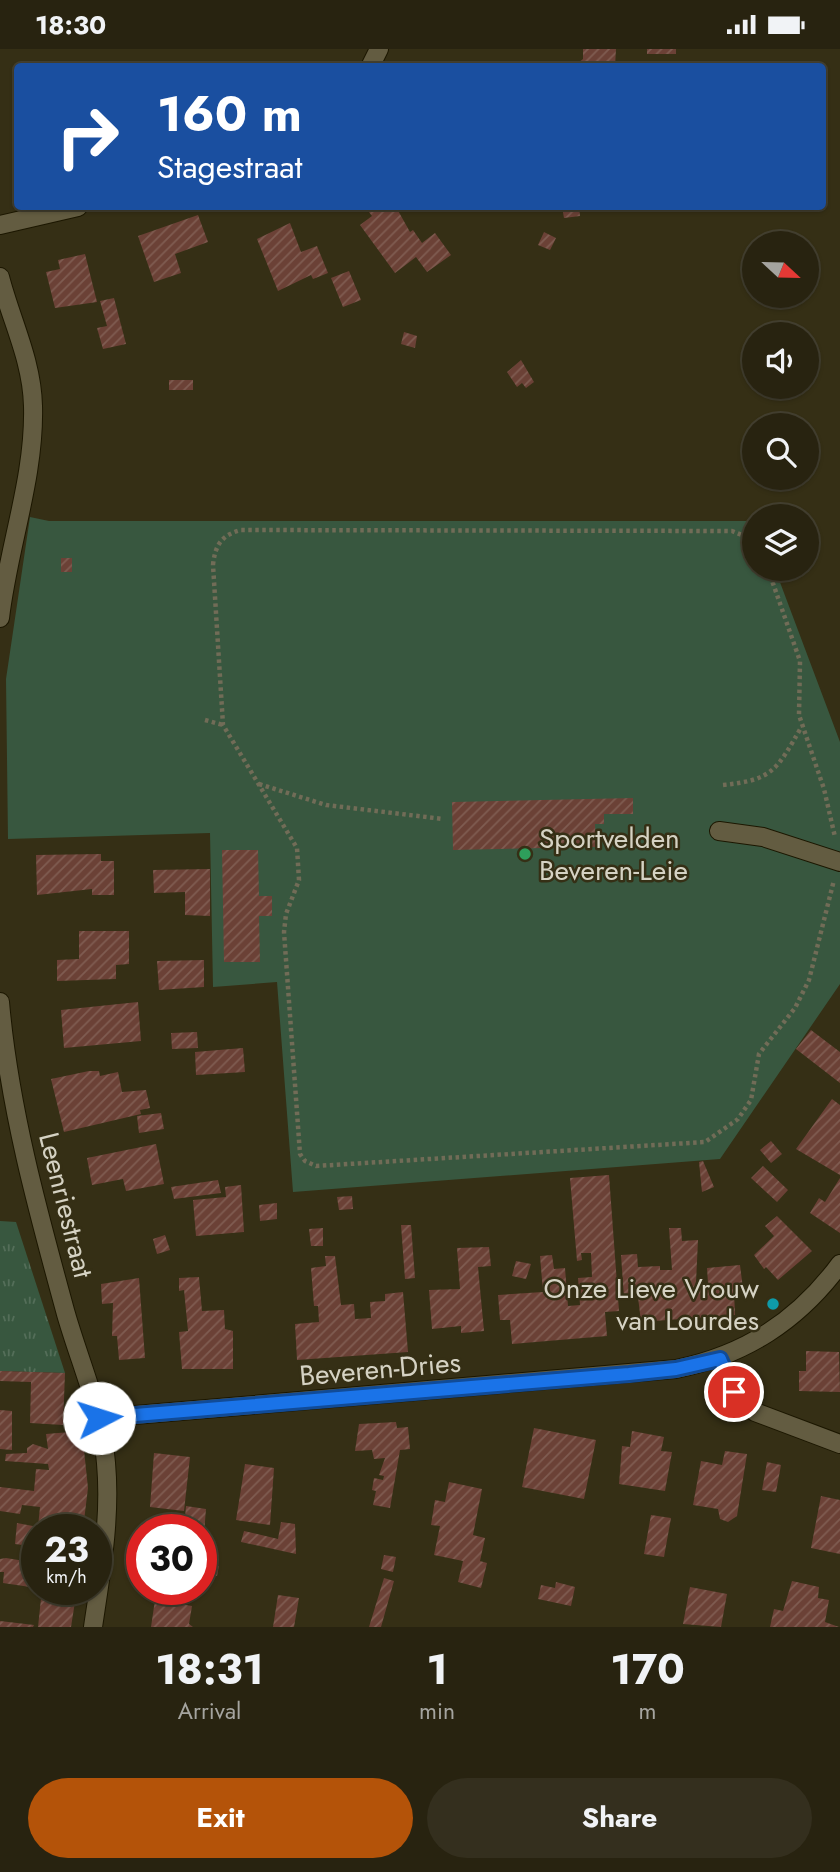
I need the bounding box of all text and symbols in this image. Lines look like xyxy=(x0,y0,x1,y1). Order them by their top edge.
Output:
text: 18:30 xyxy=(35,6,106,44)
text: 160 m xyxy=(157,79,302,149)
icon: right xyxy=(42,91,133,182)
text: Stagestraat xyxy=(157,144,302,190)
north arrow xyxy=(742,231,819,308)
map controls xyxy=(742,231,819,581)
button: sound xyxy=(742,322,819,399)
button: search xyxy=(742,413,819,490)
button: layers xyxy=(742,504,819,581)
place label: Sportvelden Beveren-Leie xyxy=(539,818,688,891)
marker: Sportvelden Beveren-Leie xyxy=(517,846,533,862)
street label: Leenriestraat xyxy=(28,1128,104,1282)
place label: Onze Lieve Vrouw van Lourdes xyxy=(544,1268,759,1341)
marker: Onze Lieve Vrouw van Lourdes xyxy=(765,1296,781,1312)
street label: Beveren-Dries xyxy=(298,1342,462,1396)
pin xyxy=(704,1362,764,1422)
icon: arrive xyxy=(715,1373,753,1411)
position arrow xyxy=(62,1381,136,1455)
speed limit sign: 30 xyxy=(126,1514,217,1605)
text: 23 xyxy=(44,1525,89,1575)
text: km/h xyxy=(46,1564,87,1590)
text: 18:31 xyxy=(155,1639,264,1700)
text: 1 xyxy=(426,1639,448,1700)
text: 170 xyxy=(610,1639,685,1700)
text: Arrival xyxy=(178,1694,241,1728)
text: min xyxy=(419,1694,455,1728)
text: m xyxy=(639,1694,657,1728)
button: Exit xyxy=(28,1778,413,1858)
button: Share xyxy=(427,1778,812,1858)

